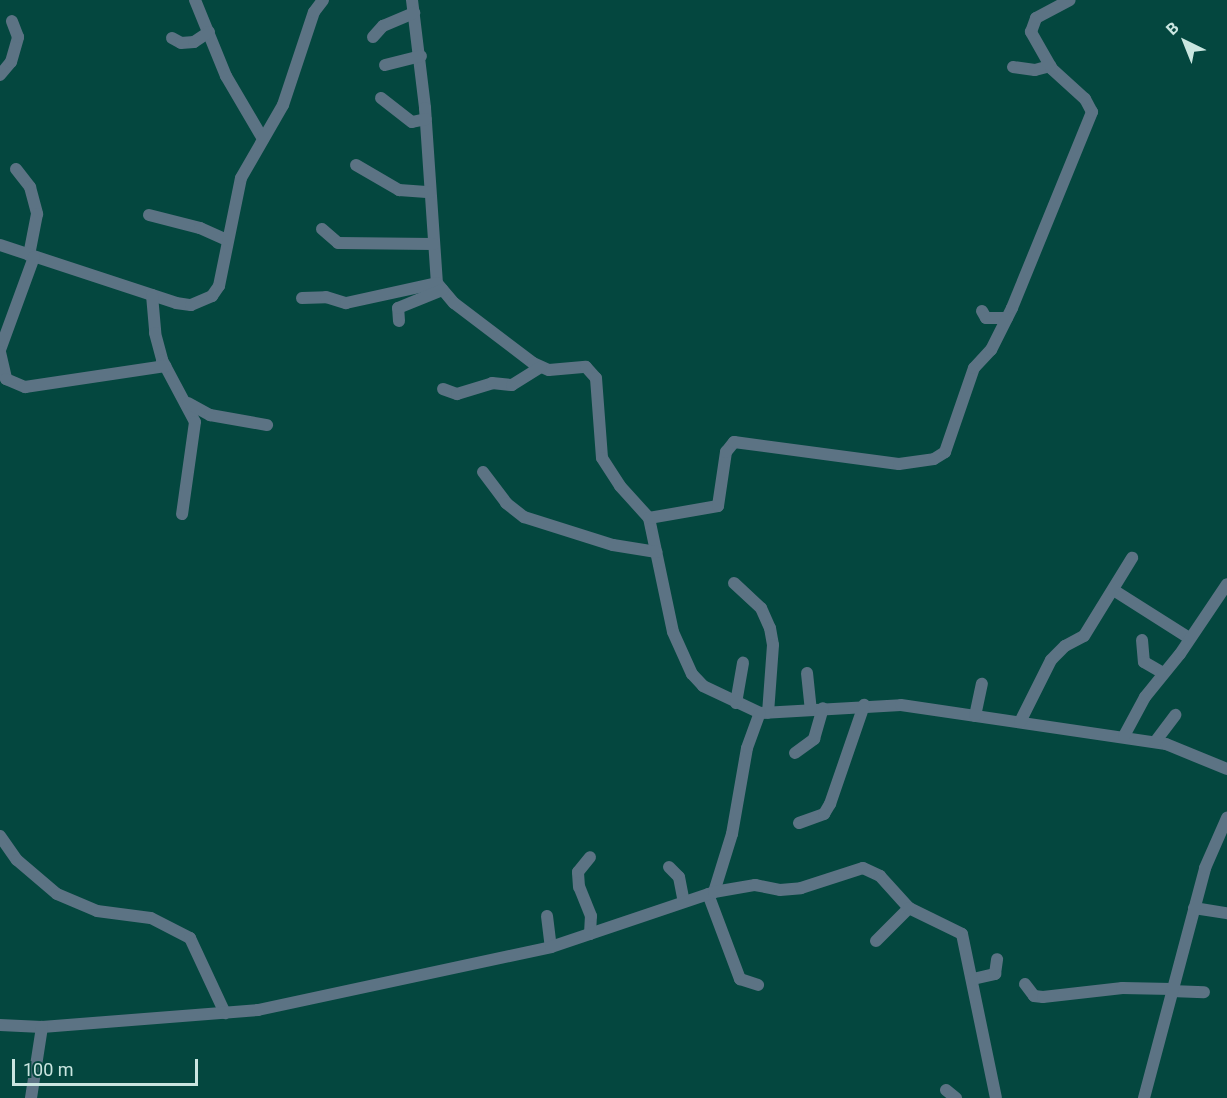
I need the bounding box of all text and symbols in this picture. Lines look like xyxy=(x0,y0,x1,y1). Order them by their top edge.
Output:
north arrow xyxy=(1155,12,1215,72)
text: B xyxy=(1162,18,1183,39)
scale bar xyxy=(15,1047,201,1085)
text: 100 m xyxy=(23,1059,74,1080)

